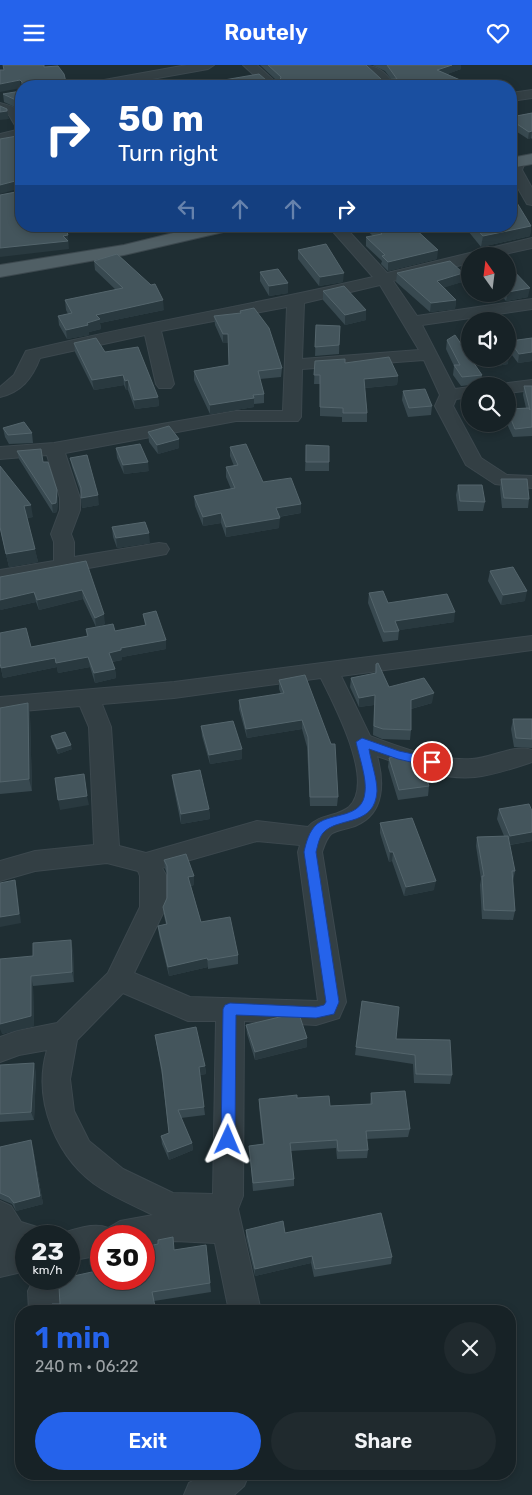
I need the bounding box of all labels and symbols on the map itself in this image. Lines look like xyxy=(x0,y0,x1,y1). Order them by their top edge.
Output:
north arrow xyxy=(461,247,516,303)
pin xyxy=(411,741,453,783)
position arrow xyxy=(201,1113,253,1165)
speed limit sign: 30 xyxy=(90,1225,155,1290)

